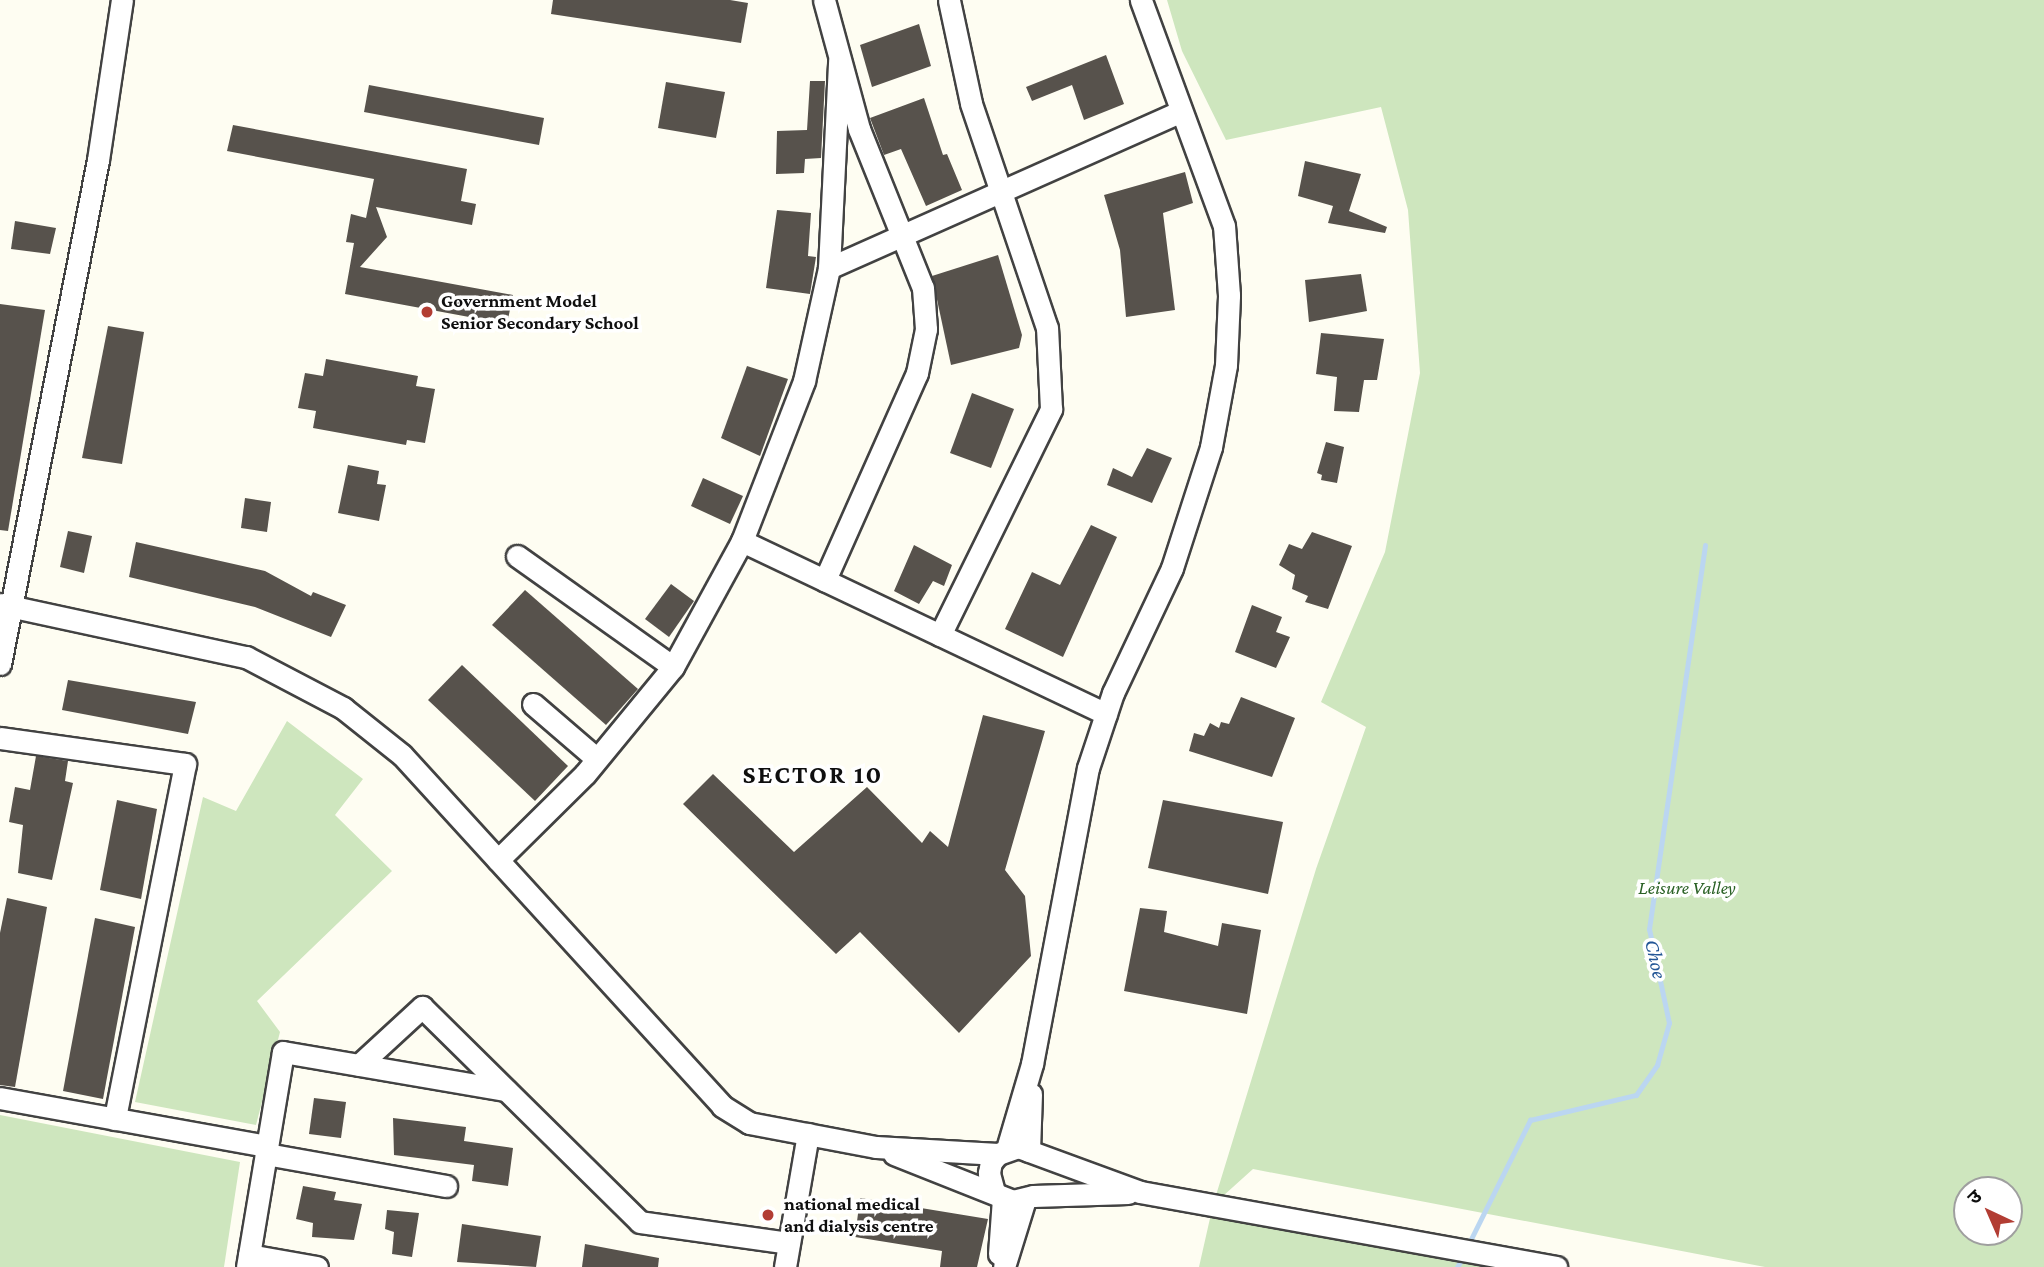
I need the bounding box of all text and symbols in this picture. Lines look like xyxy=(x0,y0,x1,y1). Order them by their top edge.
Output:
place label: Government Model Senior Secondary School xyxy=(441,290,639,334)
marker: Government Model Senior Secondary School xyxy=(419,304,435,320)
district label: SECTOR 10 xyxy=(744,759,882,791)
park label: Leisure Valley xyxy=(1638,877,1736,899)
water label: Choe xyxy=(1640,937,1672,981)
north arrow xyxy=(1953,1176,2023,1246)
text: उ xyxy=(1963,1186,1986,1208)
place label: national medical and dialysis centre xyxy=(784,1193,934,1237)
marker: national medical and dialysis centre xyxy=(758,1205,778,1225)

